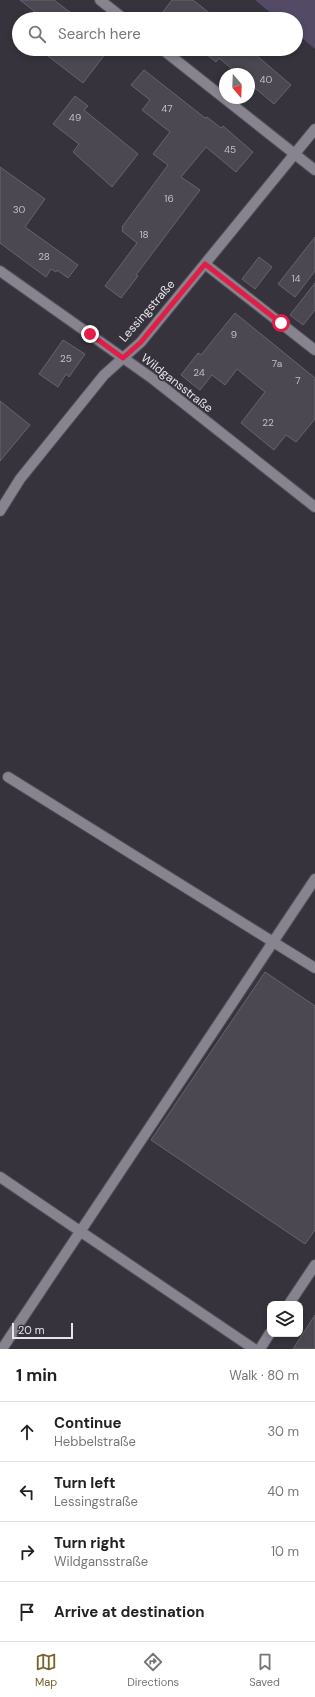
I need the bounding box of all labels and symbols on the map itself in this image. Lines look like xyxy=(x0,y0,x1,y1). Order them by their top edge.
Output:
north arrow xyxy=(219,68,255,104)
house number: 40 xyxy=(260,73,273,86)
house number: 47 xyxy=(161,102,173,115)
house number: 49 xyxy=(69,111,81,124)
house number: 45 xyxy=(224,143,236,156)
house number: 16 xyxy=(164,192,174,205)
house number: 30 xyxy=(13,203,26,216)
house number: 18 xyxy=(139,228,149,241)
house number: 28 xyxy=(38,250,50,263)
house number: 14 xyxy=(291,272,301,285)
street label: Lessingstraße xyxy=(116,276,179,345)
route start xyxy=(272,314,290,332)
route end xyxy=(81,325,99,343)
house number: 9 xyxy=(231,328,237,341)
street label: Wildgansstraße xyxy=(138,350,216,416)
house number: 25 xyxy=(60,352,72,365)
house number: 7a xyxy=(272,357,282,370)
house number: 24 xyxy=(193,366,205,379)
house number: 7 xyxy=(295,374,301,387)
house number: 22 xyxy=(262,416,274,429)
scale bar xyxy=(12,1321,73,1340)

